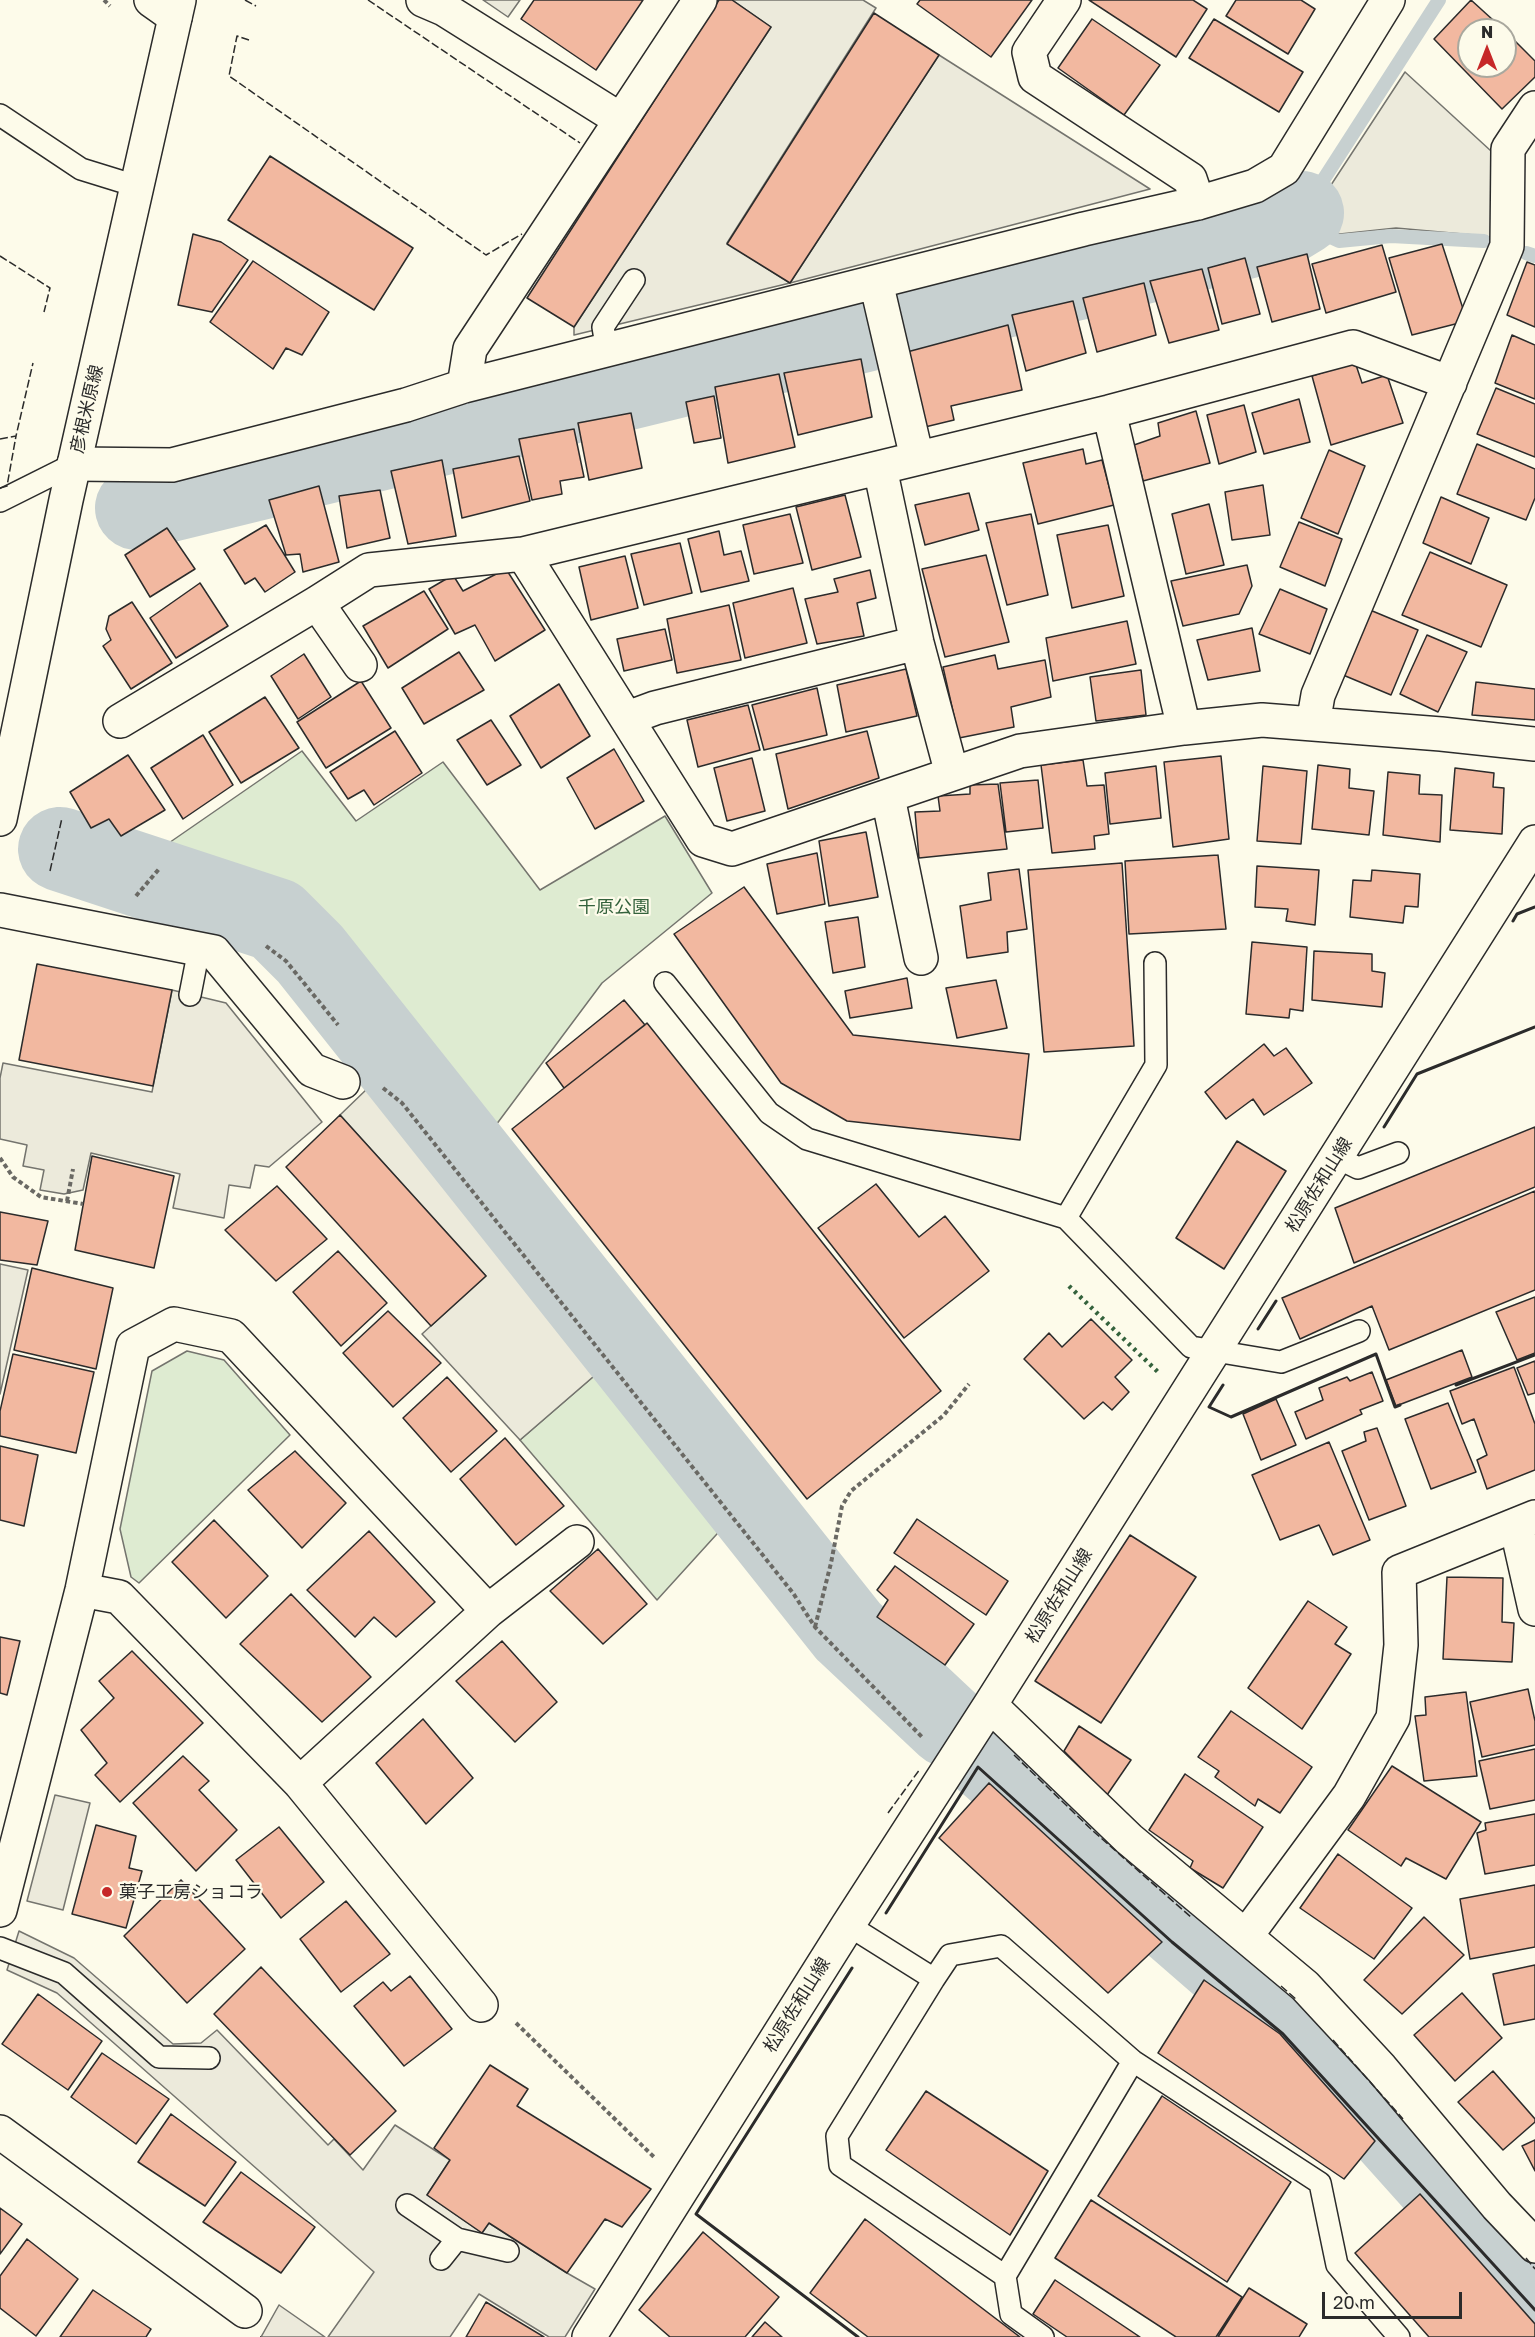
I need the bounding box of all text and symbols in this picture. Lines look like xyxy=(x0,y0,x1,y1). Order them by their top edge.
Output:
north arrow xyxy=(1457,18,1517,78)
text: N xyxy=(1481,22,1493,42)
street label: 彦根米原線 xyxy=(66,363,108,455)
park label: 千原公園 xyxy=(578,896,650,918)
street label: 松原佐和山線 xyxy=(1281,1133,1357,1237)
street label: 松原佐和山線 xyxy=(1021,1544,1097,1648)
place label: 菓子工房ショコラ xyxy=(119,1881,263,1903)
marker: 菓子工房ショコラ xyxy=(100,1885,114,1899)
street label: 松原佐和山線 xyxy=(759,1953,835,2057)
scale bar xyxy=(1325,2280,1464,2318)
text: 20 m xyxy=(1333,2291,1375,2313)

